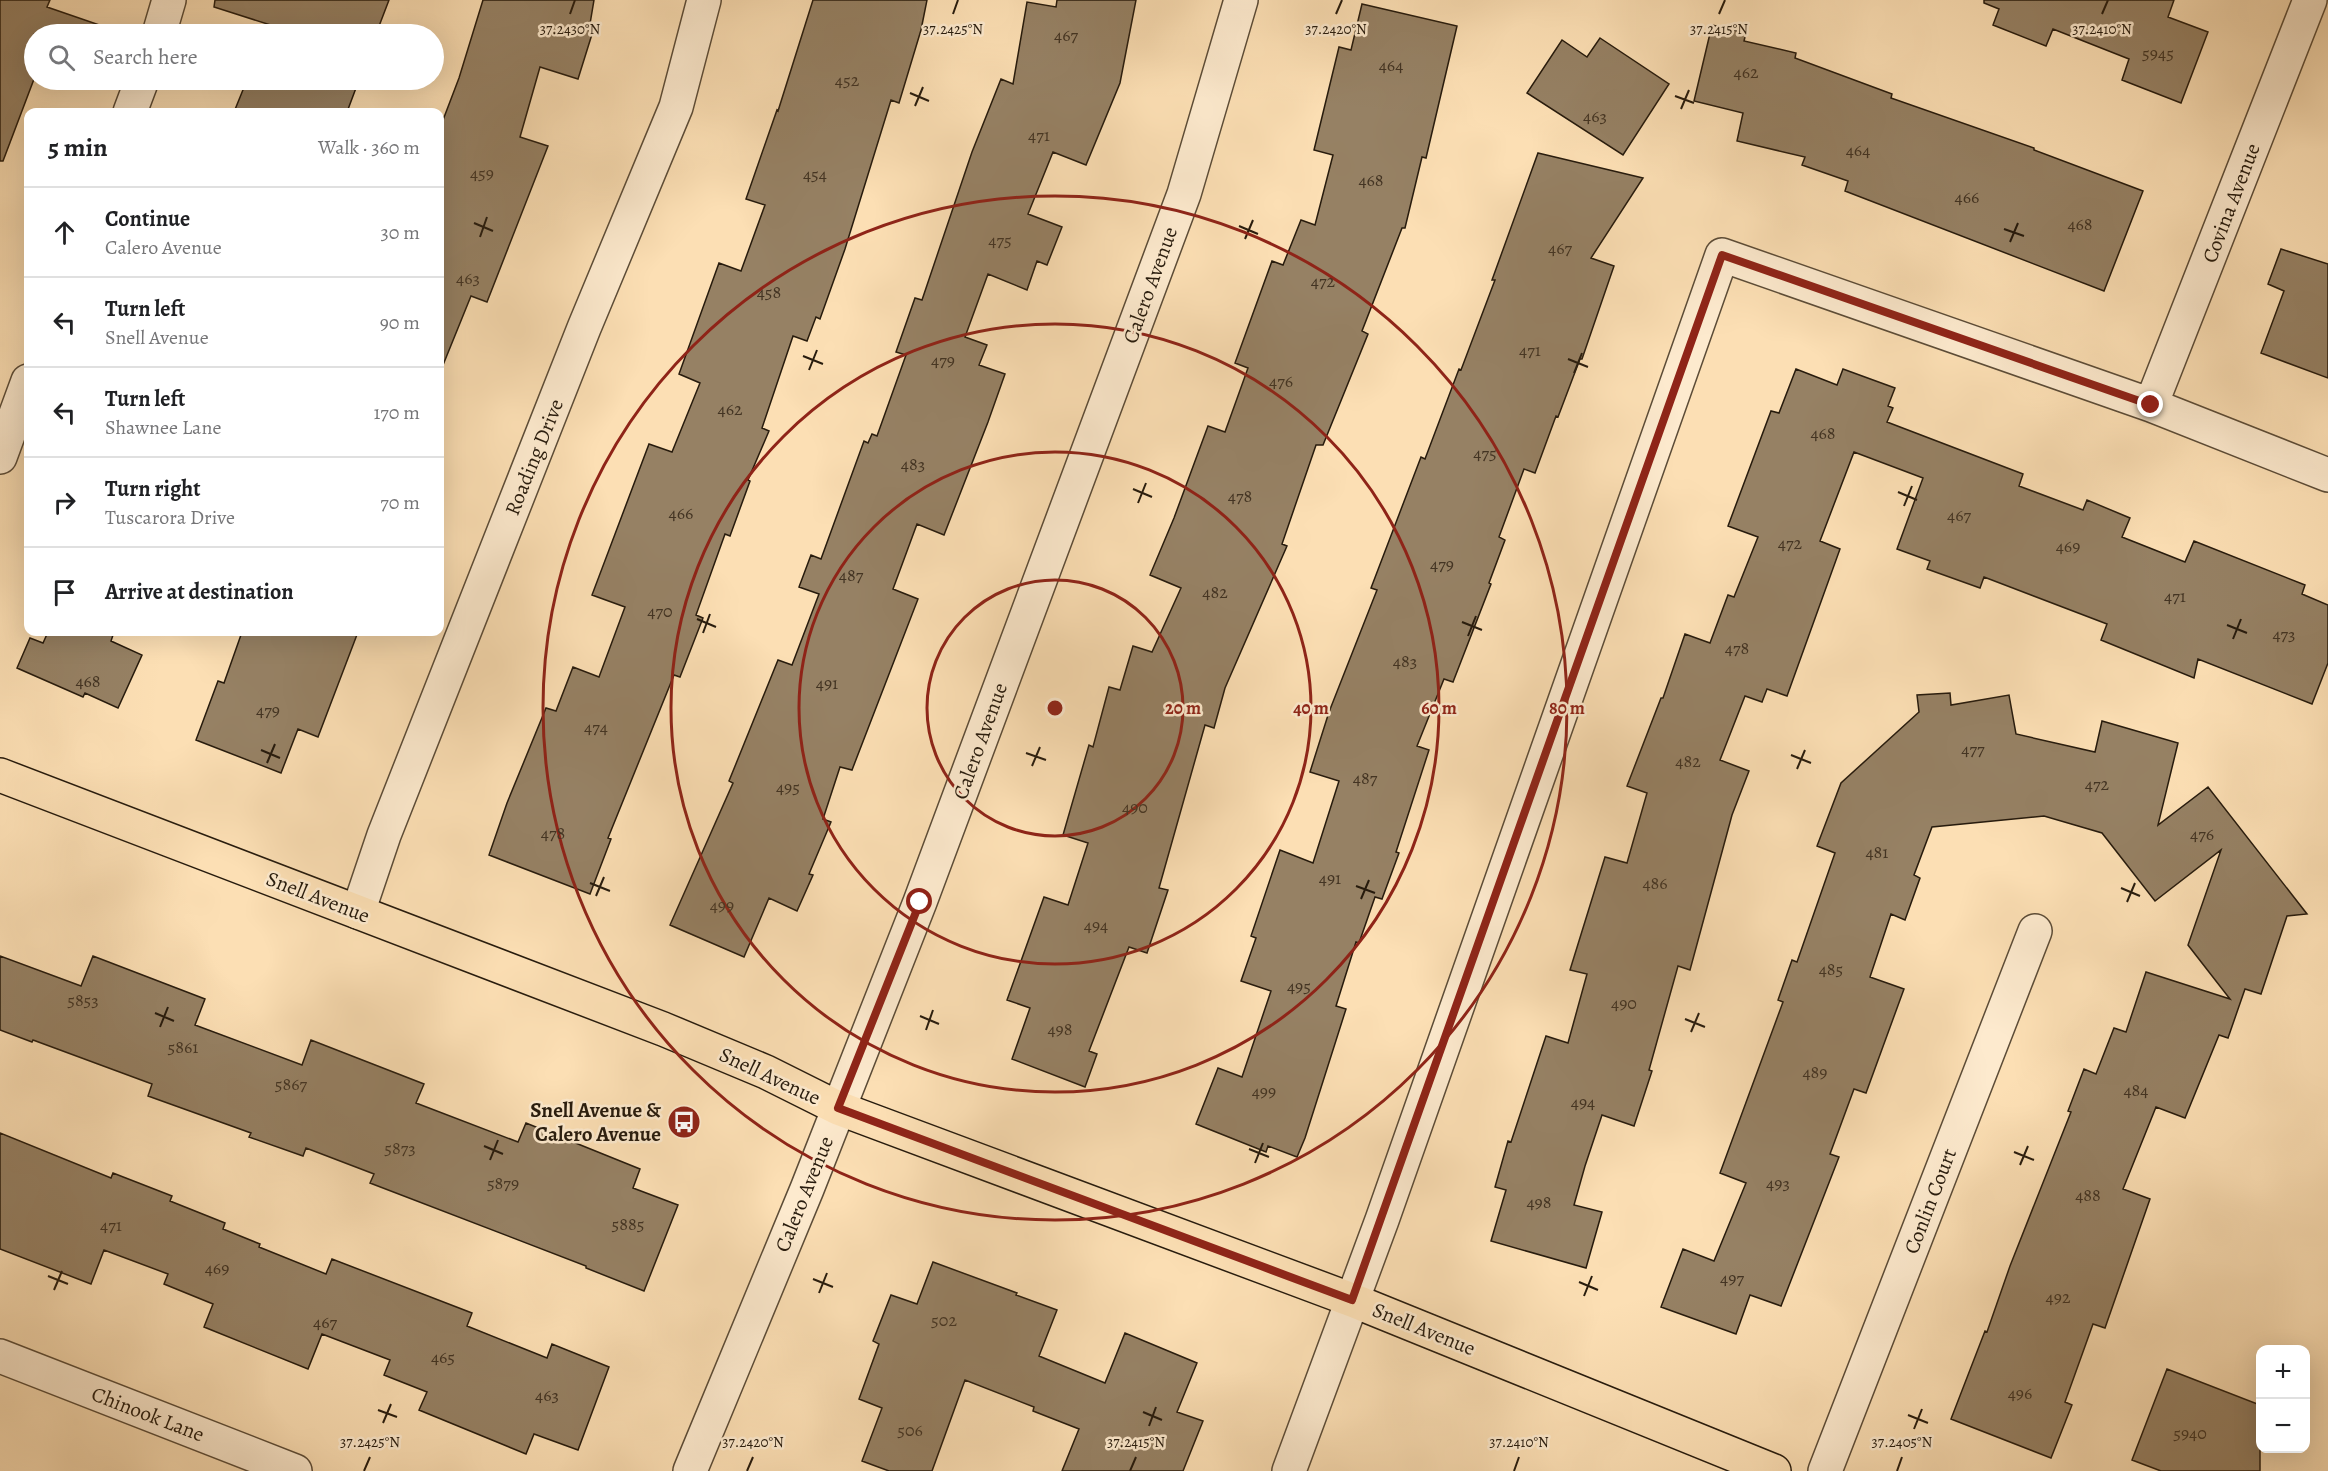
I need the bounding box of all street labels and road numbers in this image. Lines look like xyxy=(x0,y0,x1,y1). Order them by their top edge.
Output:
street label: Covina Avenue xyxy=(2195,139,2267,267)
street label: Calero Avenue xyxy=(1116,223,1184,347)
street label: Roading Drive xyxy=(498,395,570,519)
street label: Calero Avenue xyxy=(946,679,1014,803)
street label: Snell Avenue xyxy=(262,864,374,930)
street label: Snell Avenue xyxy=(715,1040,825,1112)
street label: Calero Avenue xyxy=(768,1132,840,1256)
street label: Conlin Court xyxy=(1897,1144,1963,1258)
street label: Snell Avenue xyxy=(1368,1296,1480,1362)
street label: Chinook Lane xyxy=(88,1380,208,1448)

